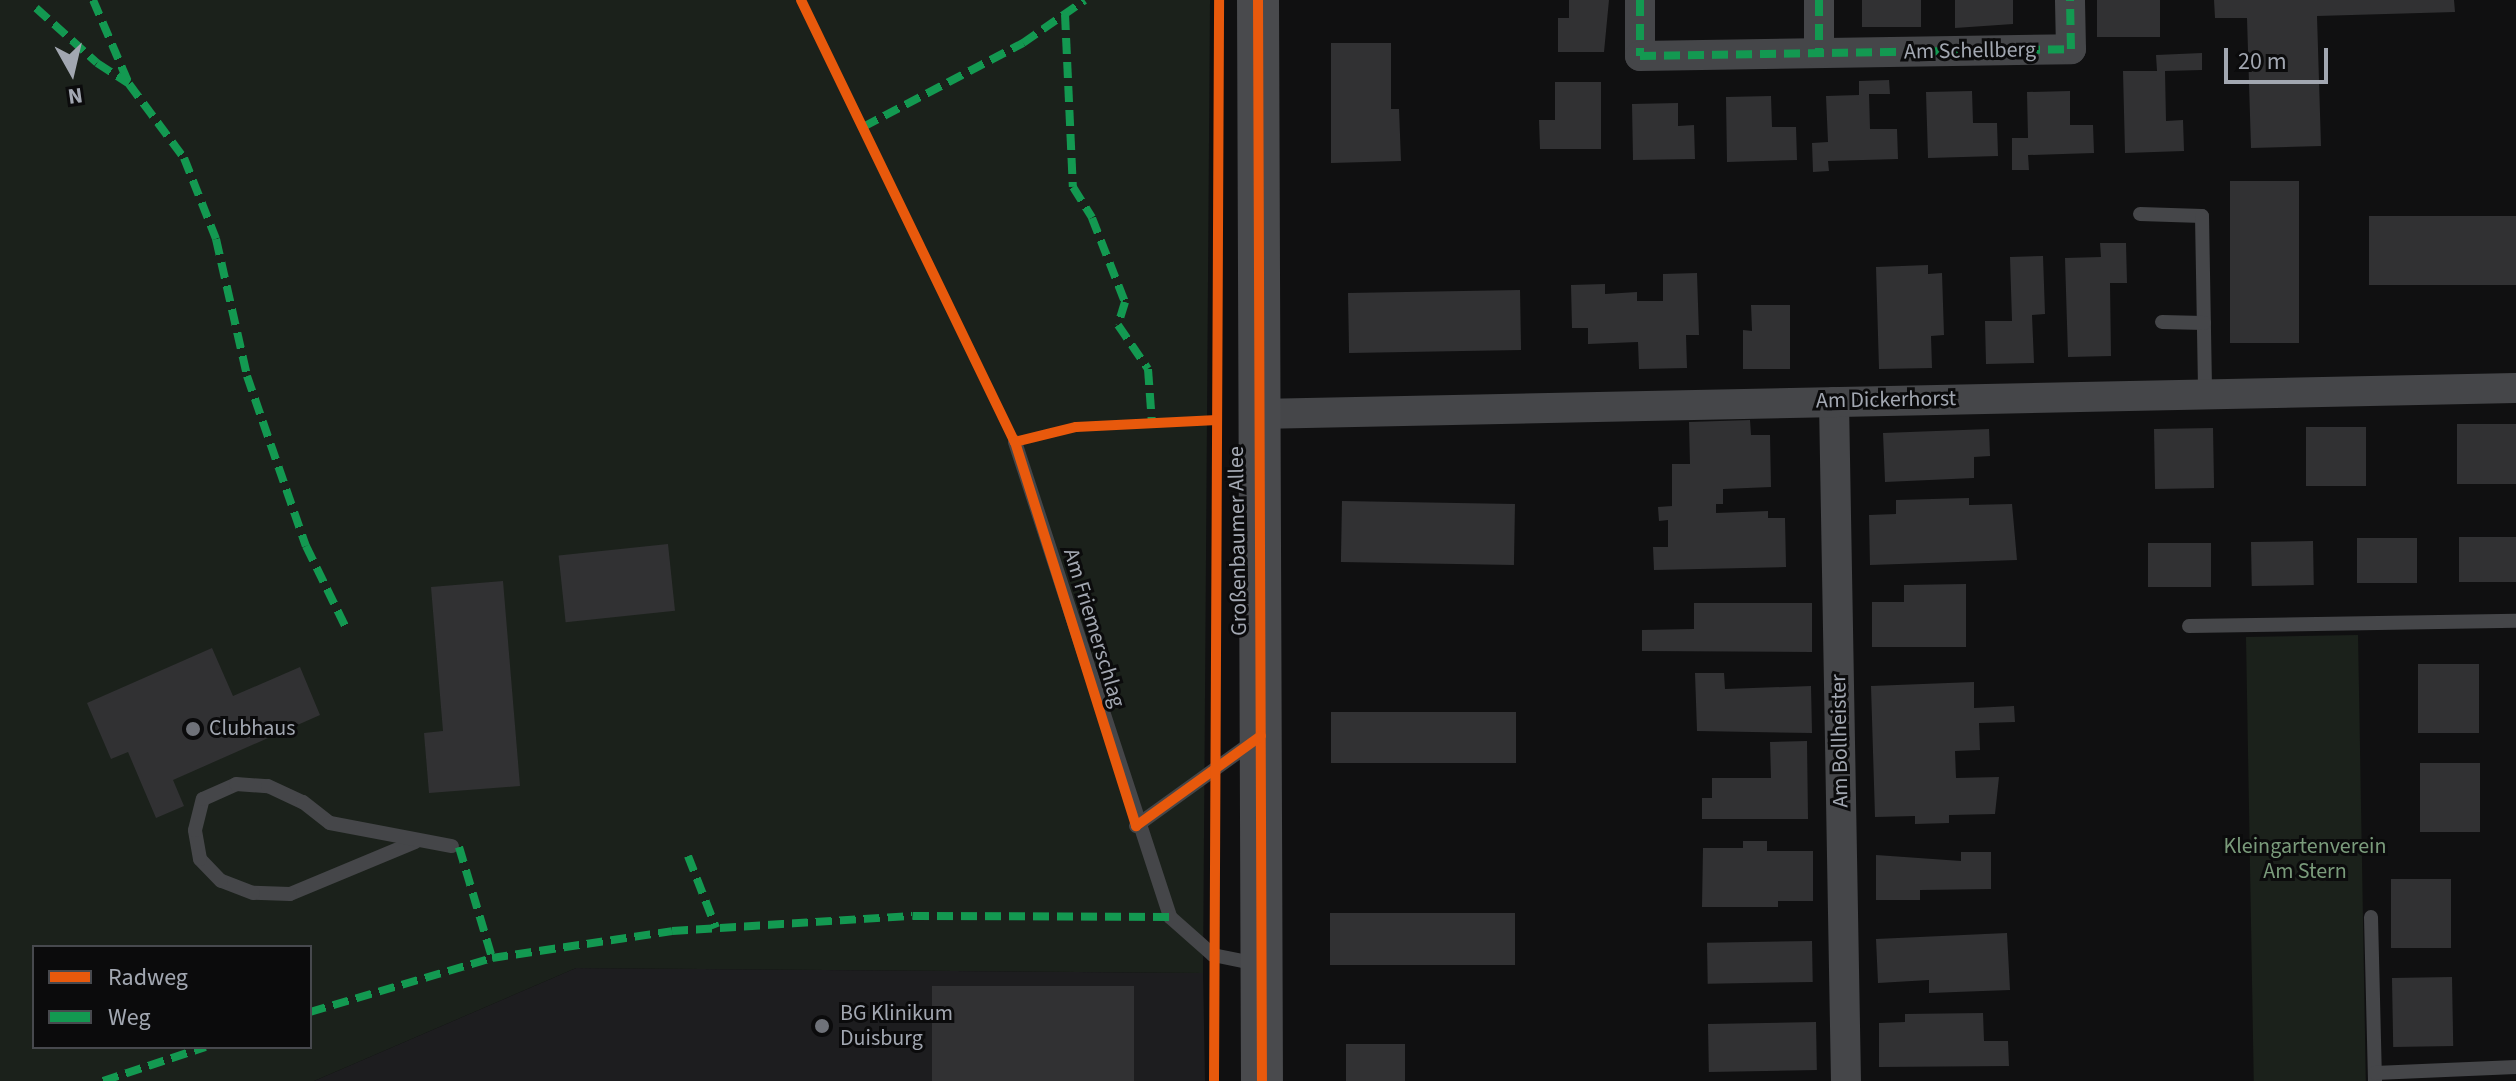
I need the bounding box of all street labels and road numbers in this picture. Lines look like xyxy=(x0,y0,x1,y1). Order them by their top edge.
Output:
street label: Am Schellberg xyxy=(1904,37,2036,65)
street label: Am Dickerhorst xyxy=(1816,386,1956,414)
street label: Großenbaumer Allee xyxy=(1223,446,1253,636)
street label: Am Friemerschlag xyxy=(1057,545,1131,711)
street label: Am Bollheister xyxy=(1826,674,1854,808)

